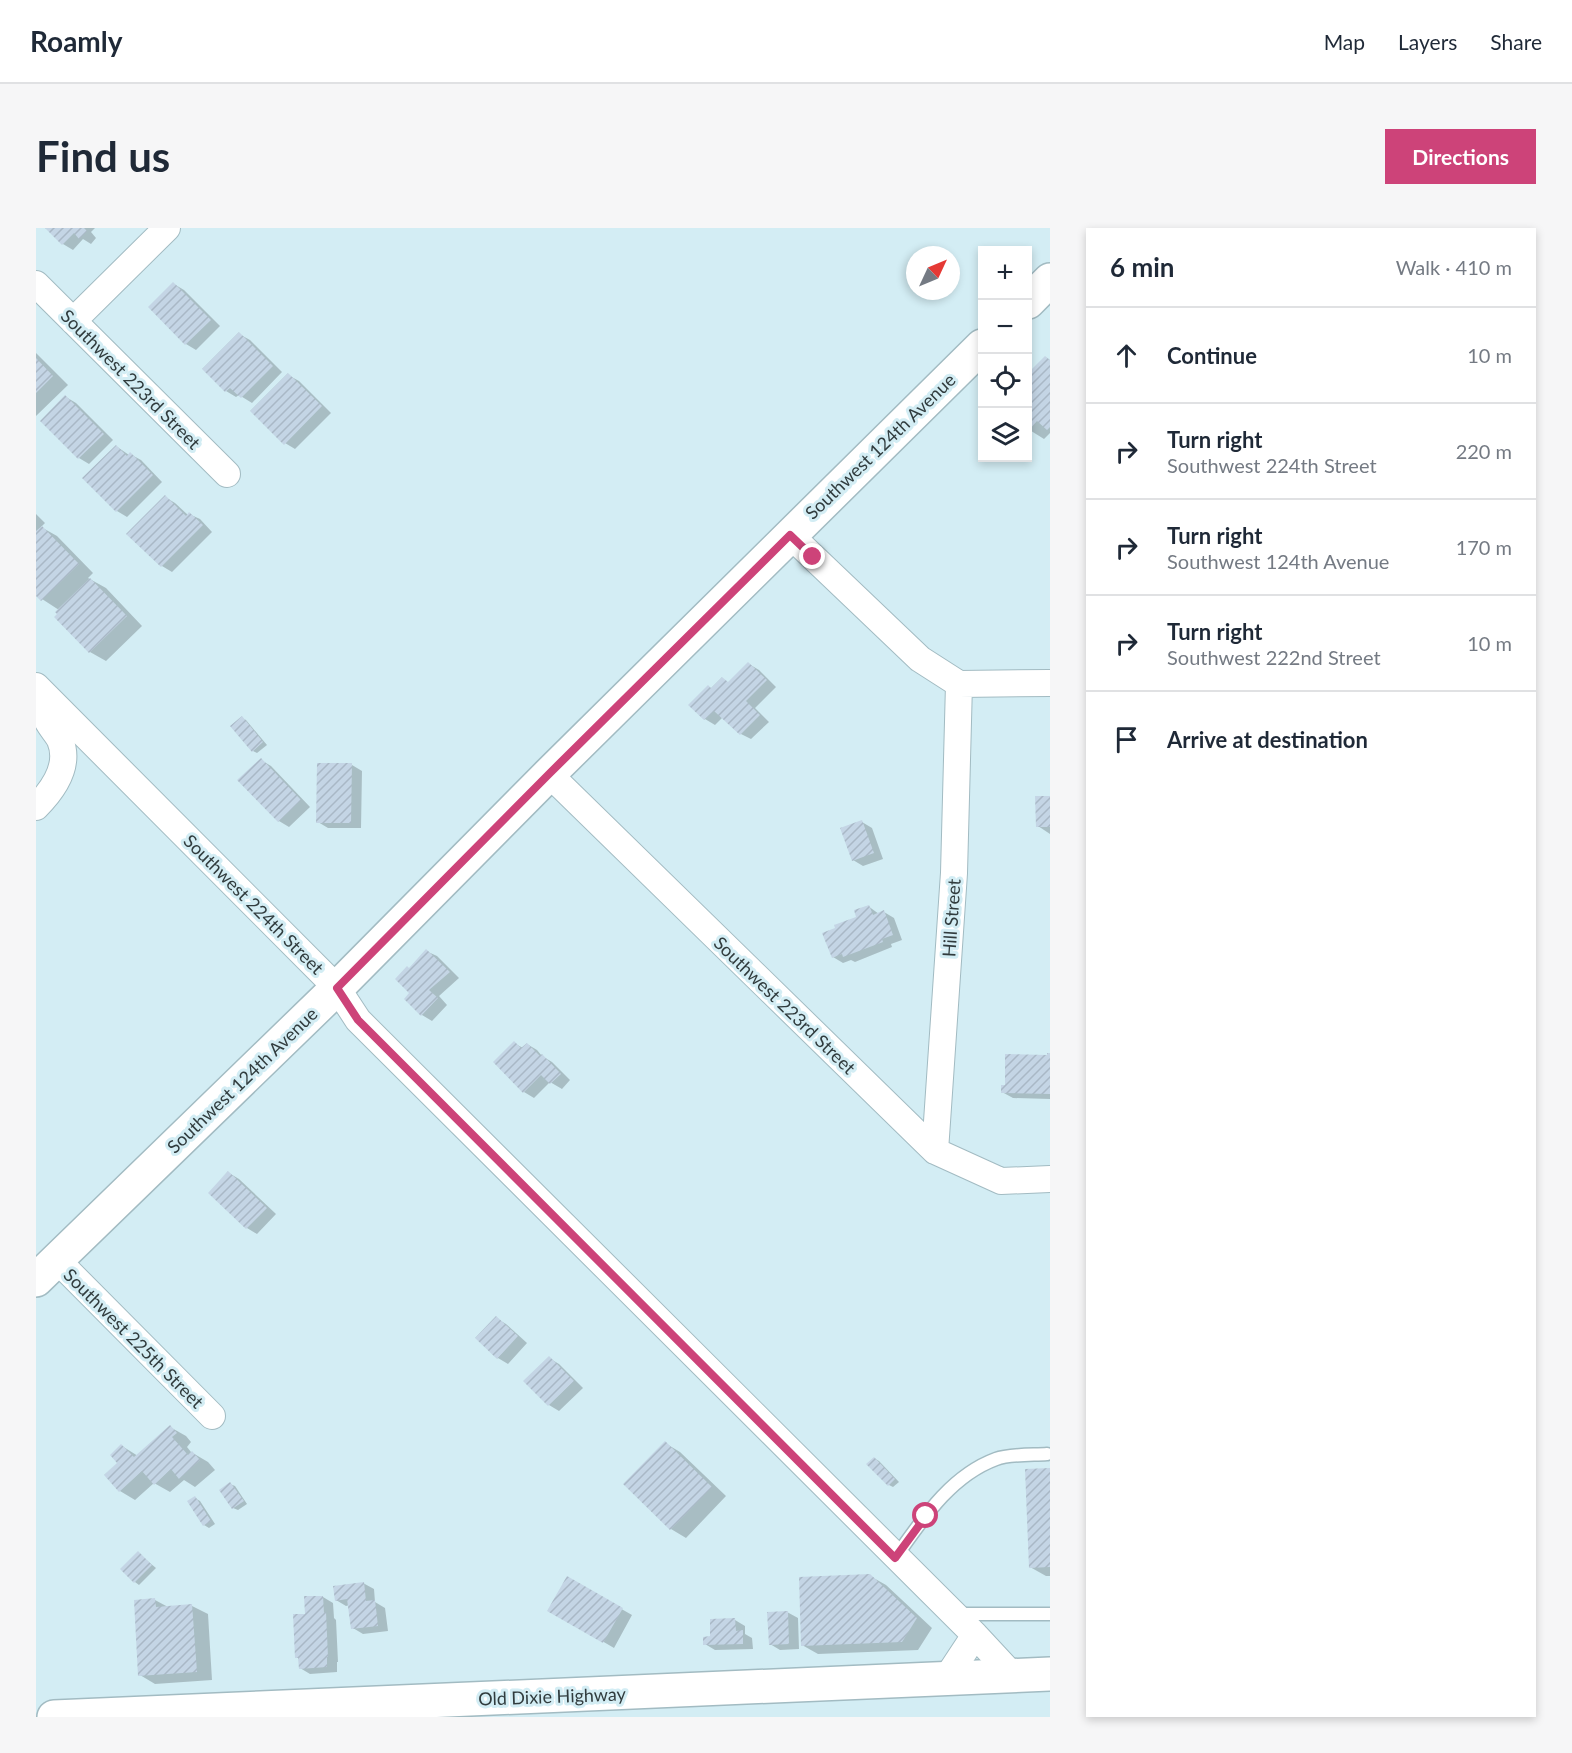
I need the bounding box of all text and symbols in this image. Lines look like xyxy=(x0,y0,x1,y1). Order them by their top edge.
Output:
text: Roamly xyxy=(30,24,123,58)
text: Map xyxy=(1324,29,1365,54)
text: Layers xyxy=(1398,29,1457,54)
text: Share xyxy=(1490,29,1542,54)
button: Directions xyxy=(1385,129,1536,184)
text: Find us xyxy=(36,131,170,181)
north arrow xyxy=(906,246,960,300)
map controls xyxy=(978,246,1032,462)
button: + xyxy=(978,246,1032,300)
text: 6 min xyxy=(1110,251,1174,283)
text: Walk · 410 m xyxy=(1396,255,1512,279)
button: − xyxy=(978,300,1032,354)
street label: Southwest 223rd Street xyxy=(57,305,206,454)
icon: ahead xyxy=(1110,339,1143,372)
text: Continue xyxy=(1167,342,1257,369)
text: 10 m xyxy=(1467,343,1512,367)
button: locate xyxy=(978,354,1032,408)
street label: Southwest 124th Avenue xyxy=(800,369,960,523)
button: layers xyxy=(978,408,1032,462)
text: Turn right xyxy=(1167,426,1262,453)
icon: right xyxy=(1110,435,1143,468)
text: 220 m xyxy=(1456,439,1512,463)
text: Southwest 224th Street xyxy=(1167,453,1377,477)
text: Turn right xyxy=(1167,522,1262,549)
icon: right xyxy=(1110,531,1143,564)
text: 170 m xyxy=(1456,535,1512,559)
route end xyxy=(799,543,825,569)
text: Southwest 124th Avenue xyxy=(1167,549,1389,573)
text: Turn right xyxy=(1167,618,1262,645)
icon: right xyxy=(1110,627,1143,660)
text: 10 m xyxy=(1467,631,1512,655)
text: Southwest 222nd Street xyxy=(1167,645,1381,669)
icon: arrive xyxy=(1110,723,1143,756)
text: Arrive at destination xyxy=(1167,726,1368,753)
street label: Southwest 224th Street xyxy=(180,830,329,979)
street label: Hill Street xyxy=(937,878,965,958)
street label: Southwest 223rd Street xyxy=(710,932,861,1079)
street label: Southwest 124th Avenue xyxy=(162,1003,322,1157)
street label: Southwest 225th Street xyxy=(60,1264,209,1413)
route start xyxy=(912,1502,938,1528)
street label: Old Dixie Highway xyxy=(478,1682,627,1710)

